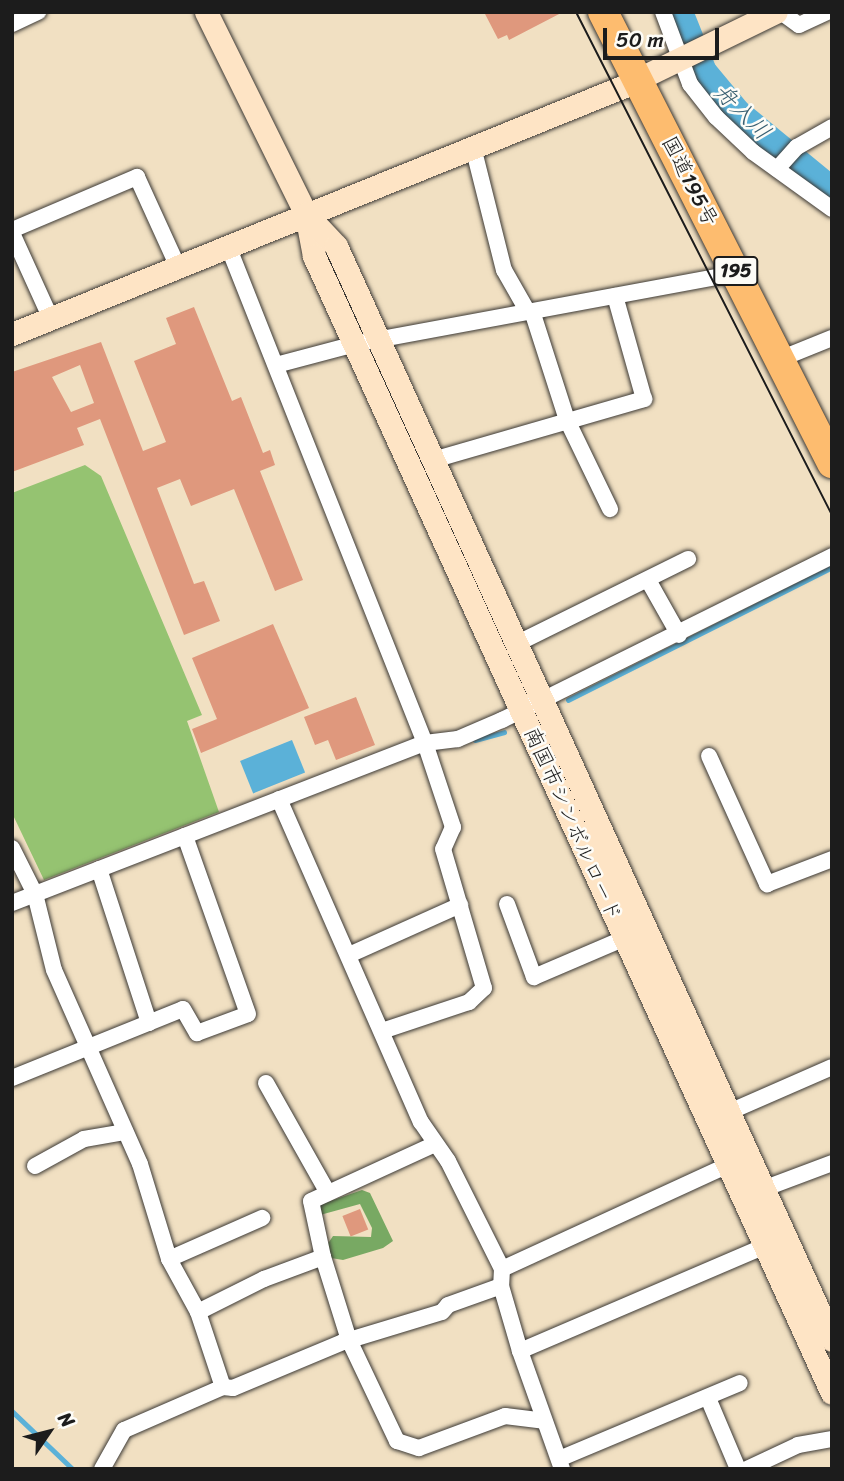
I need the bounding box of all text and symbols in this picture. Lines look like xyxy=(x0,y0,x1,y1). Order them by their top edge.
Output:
scale bar xyxy=(606,14,722,58)
text: 50 m xyxy=(616,21,664,59)
water label: 舟入川 xyxy=(708,78,776,146)
street label: 国道195号 xyxy=(657,132,723,230)
road number: 195 xyxy=(713,256,759,286)
street label: 南国市シンボルロード xyxy=(519,723,627,925)
north arrow xyxy=(14,1397,84,1467)
text: N xyxy=(49,1405,84,1435)

